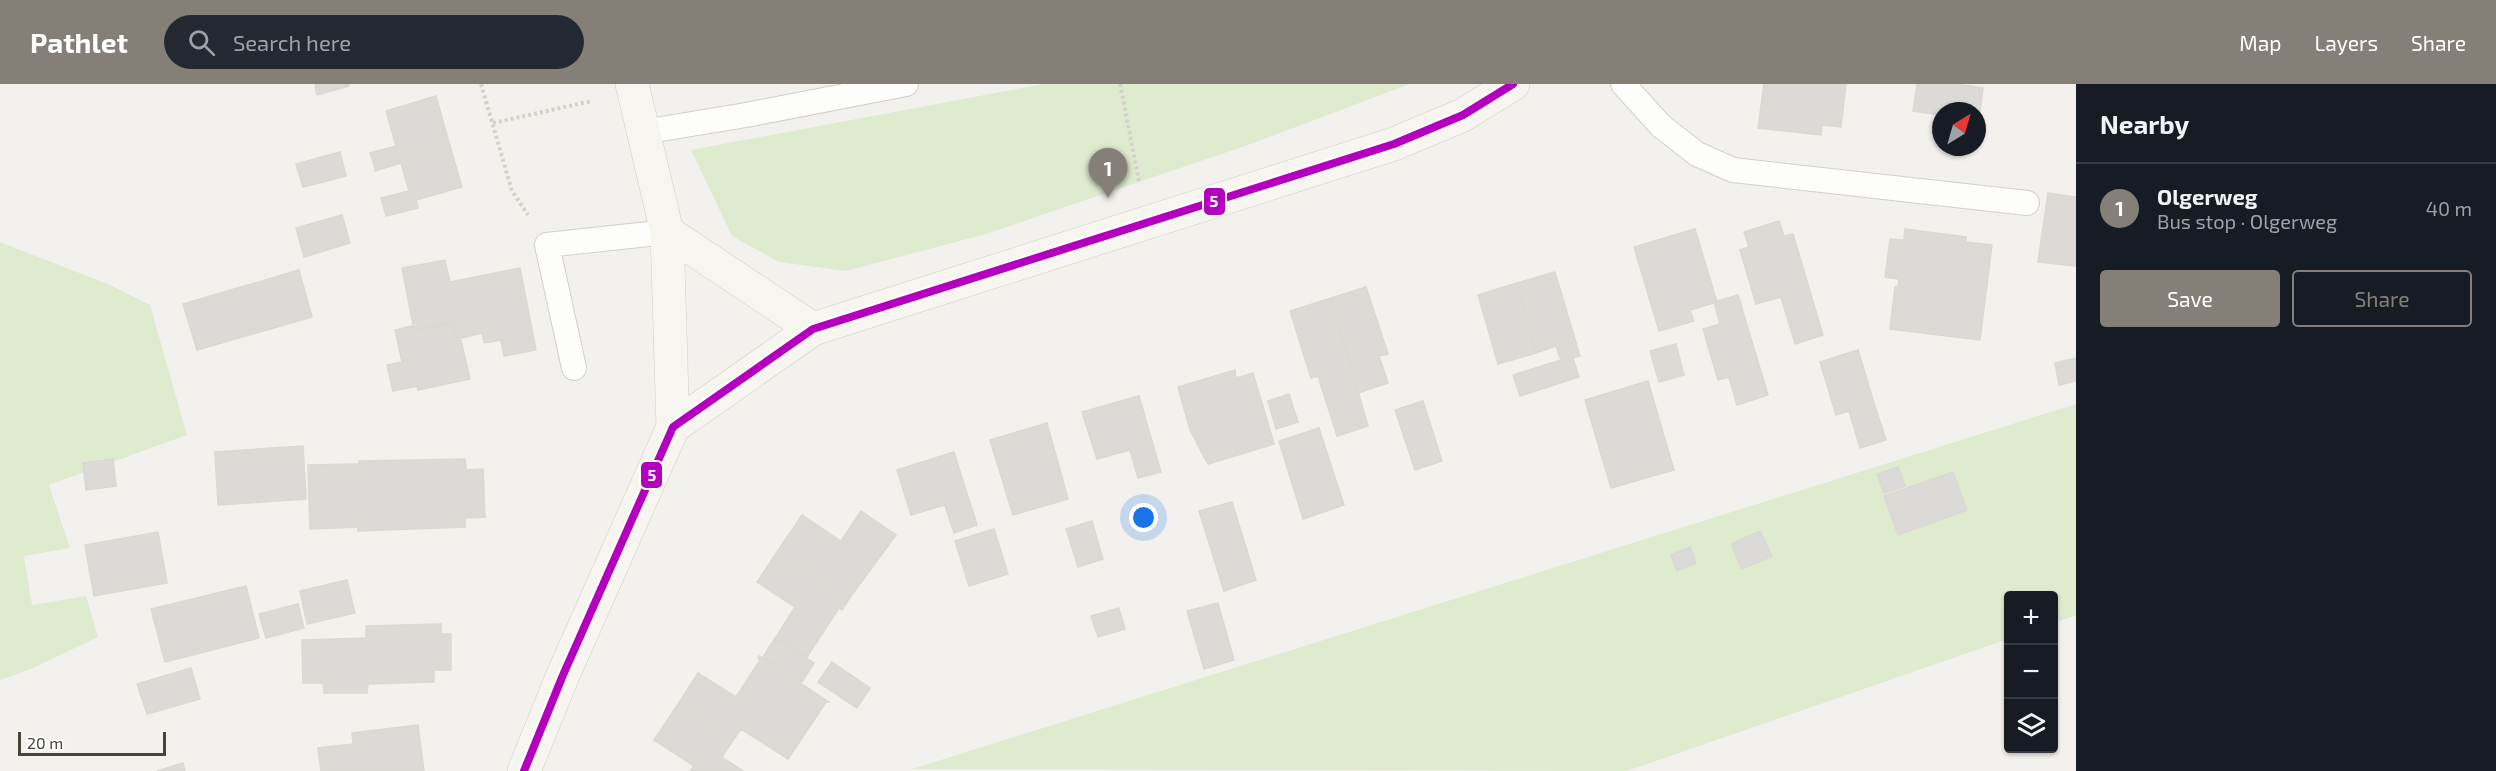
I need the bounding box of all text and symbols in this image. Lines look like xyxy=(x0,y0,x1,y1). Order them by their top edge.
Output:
search box xyxy=(164,15,584,69)
text: Pathlet xyxy=(30,25,128,59)
icon: search xyxy=(185,26,218,59)
text: Search here xyxy=(233,29,351,55)
text: Map xyxy=(2239,30,2281,55)
text: Layers xyxy=(2314,30,2378,55)
text: Share xyxy=(2411,30,2466,55)
north arrow xyxy=(1932,102,1986,156)
text: Nearby xyxy=(2100,108,2189,139)
pin: 1 xyxy=(1088,148,1128,198)
text: Olgerweg xyxy=(2157,183,2258,209)
line badge: 5 xyxy=(1203,187,1226,216)
text: 5 xyxy=(1210,191,1219,210)
text: 1 xyxy=(2115,196,2124,220)
text: 40 m xyxy=(2426,196,2472,220)
text: Bus stop · Olgerweg xyxy=(2157,209,2337,233)
button: Save xyxy=(2100,270,2280,327)
button: Share xyxy=(2292,270,2472,327)
line badge: 5 xyxy=(640,461,663,489)
text: 5 xyxy=(648,465,657,484)
your location xyxy=(1129,503,1158,532)
map controls xyxy=(2004,591,2058,753)
button: + xyxy=(2004,591,2058,645)
button: − xyxy=(2004,645,2058,699)
button: layers xyxy=(2004,699,2058,753)
scale bar xyxy=(18,729,166,756)
text: 20 m xyxy=(27,733,63,752)

